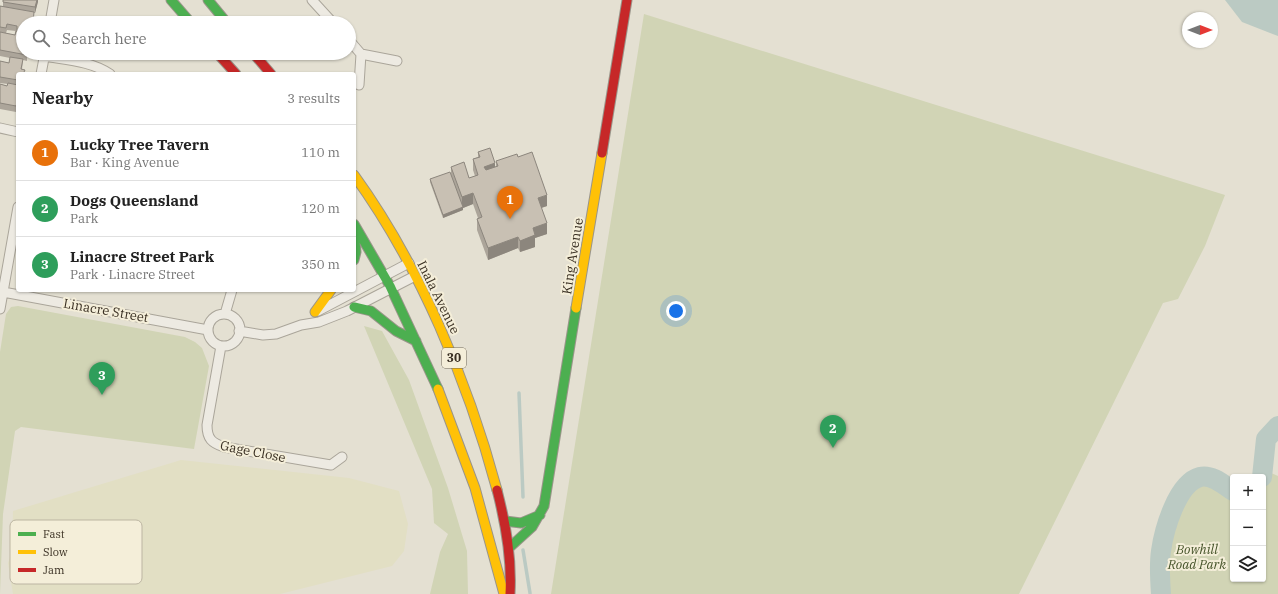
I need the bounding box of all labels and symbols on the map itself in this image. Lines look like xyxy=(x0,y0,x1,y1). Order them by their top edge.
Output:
north arrow xyxy=(1182,12,1218,48)
pin: 1 xyxy=(497,186,523,219)
street label: King Avenue xyxy=(558,217,587,296)
street label: Inala Avenue xyxy=(413,258,464,337)
street label: Linacre Street xyxy=(62,295,150,326)
your location xyxy=(666,301,686,321)
road number: 30 xyxy=(442,348,466,368)
pin: 3 xyxy=(89,362,115,395)
pin: 2 xyxy=(820,415,846,448)
street label: Gage Close xyxy=(219,437,287,466)
legend xyxy=(10,520,142,584)
text: Fast xyxy=(43,527,65,541)
park label: Bowhill Road Park xyxy=(1167,541,1226,573)
text: Slow xyxy=(43,545,68,559)
text: Jam xyxy=(43,563,65,577)

